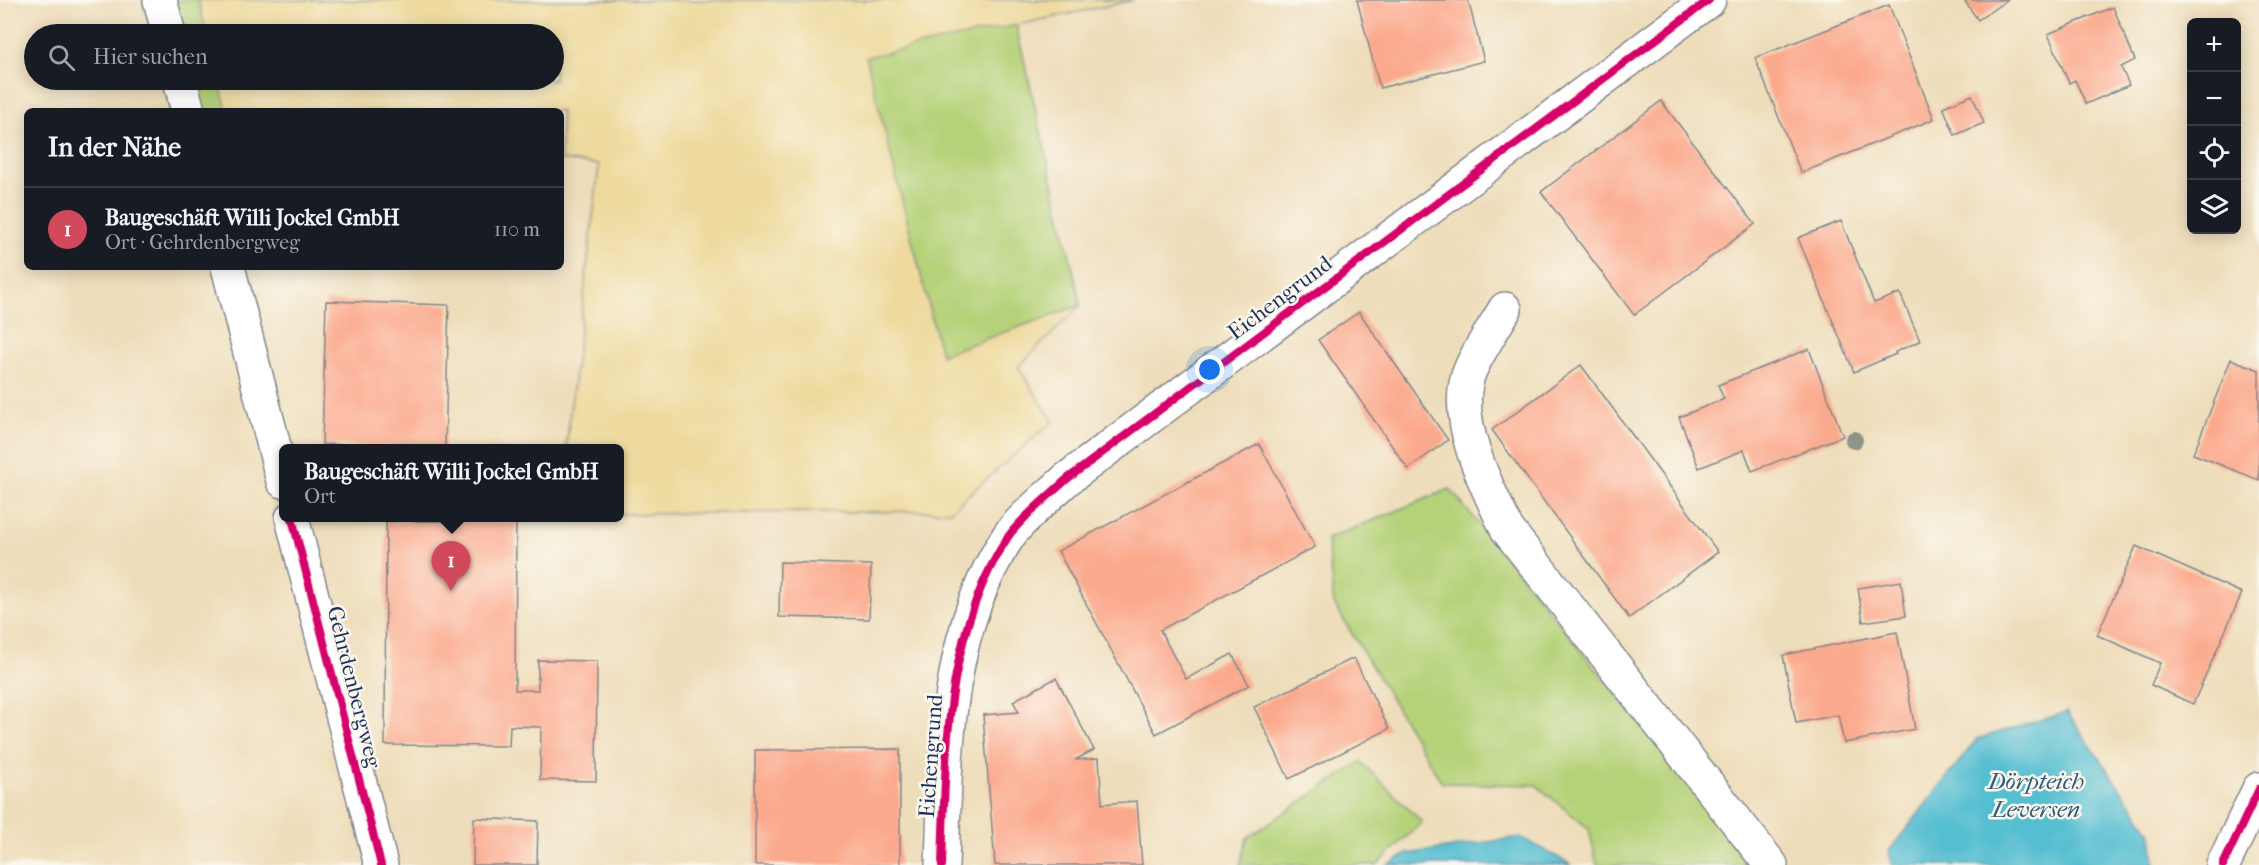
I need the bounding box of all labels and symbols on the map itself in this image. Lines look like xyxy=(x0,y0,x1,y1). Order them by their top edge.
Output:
street label: Eichengrund xyxy=(1223,250,1338,346)
your location xyxy=(1195,355,1224,384)
pin: 1 xyxy=(432,542,470,591)
street label: Gehrdenbergweg xyxy=(321,603,387,771)
street label: Eichengrund xyxy=(914,692,948,819)
water label: Dörpteich Leversen xyxy=(1986,767,2084,823)

